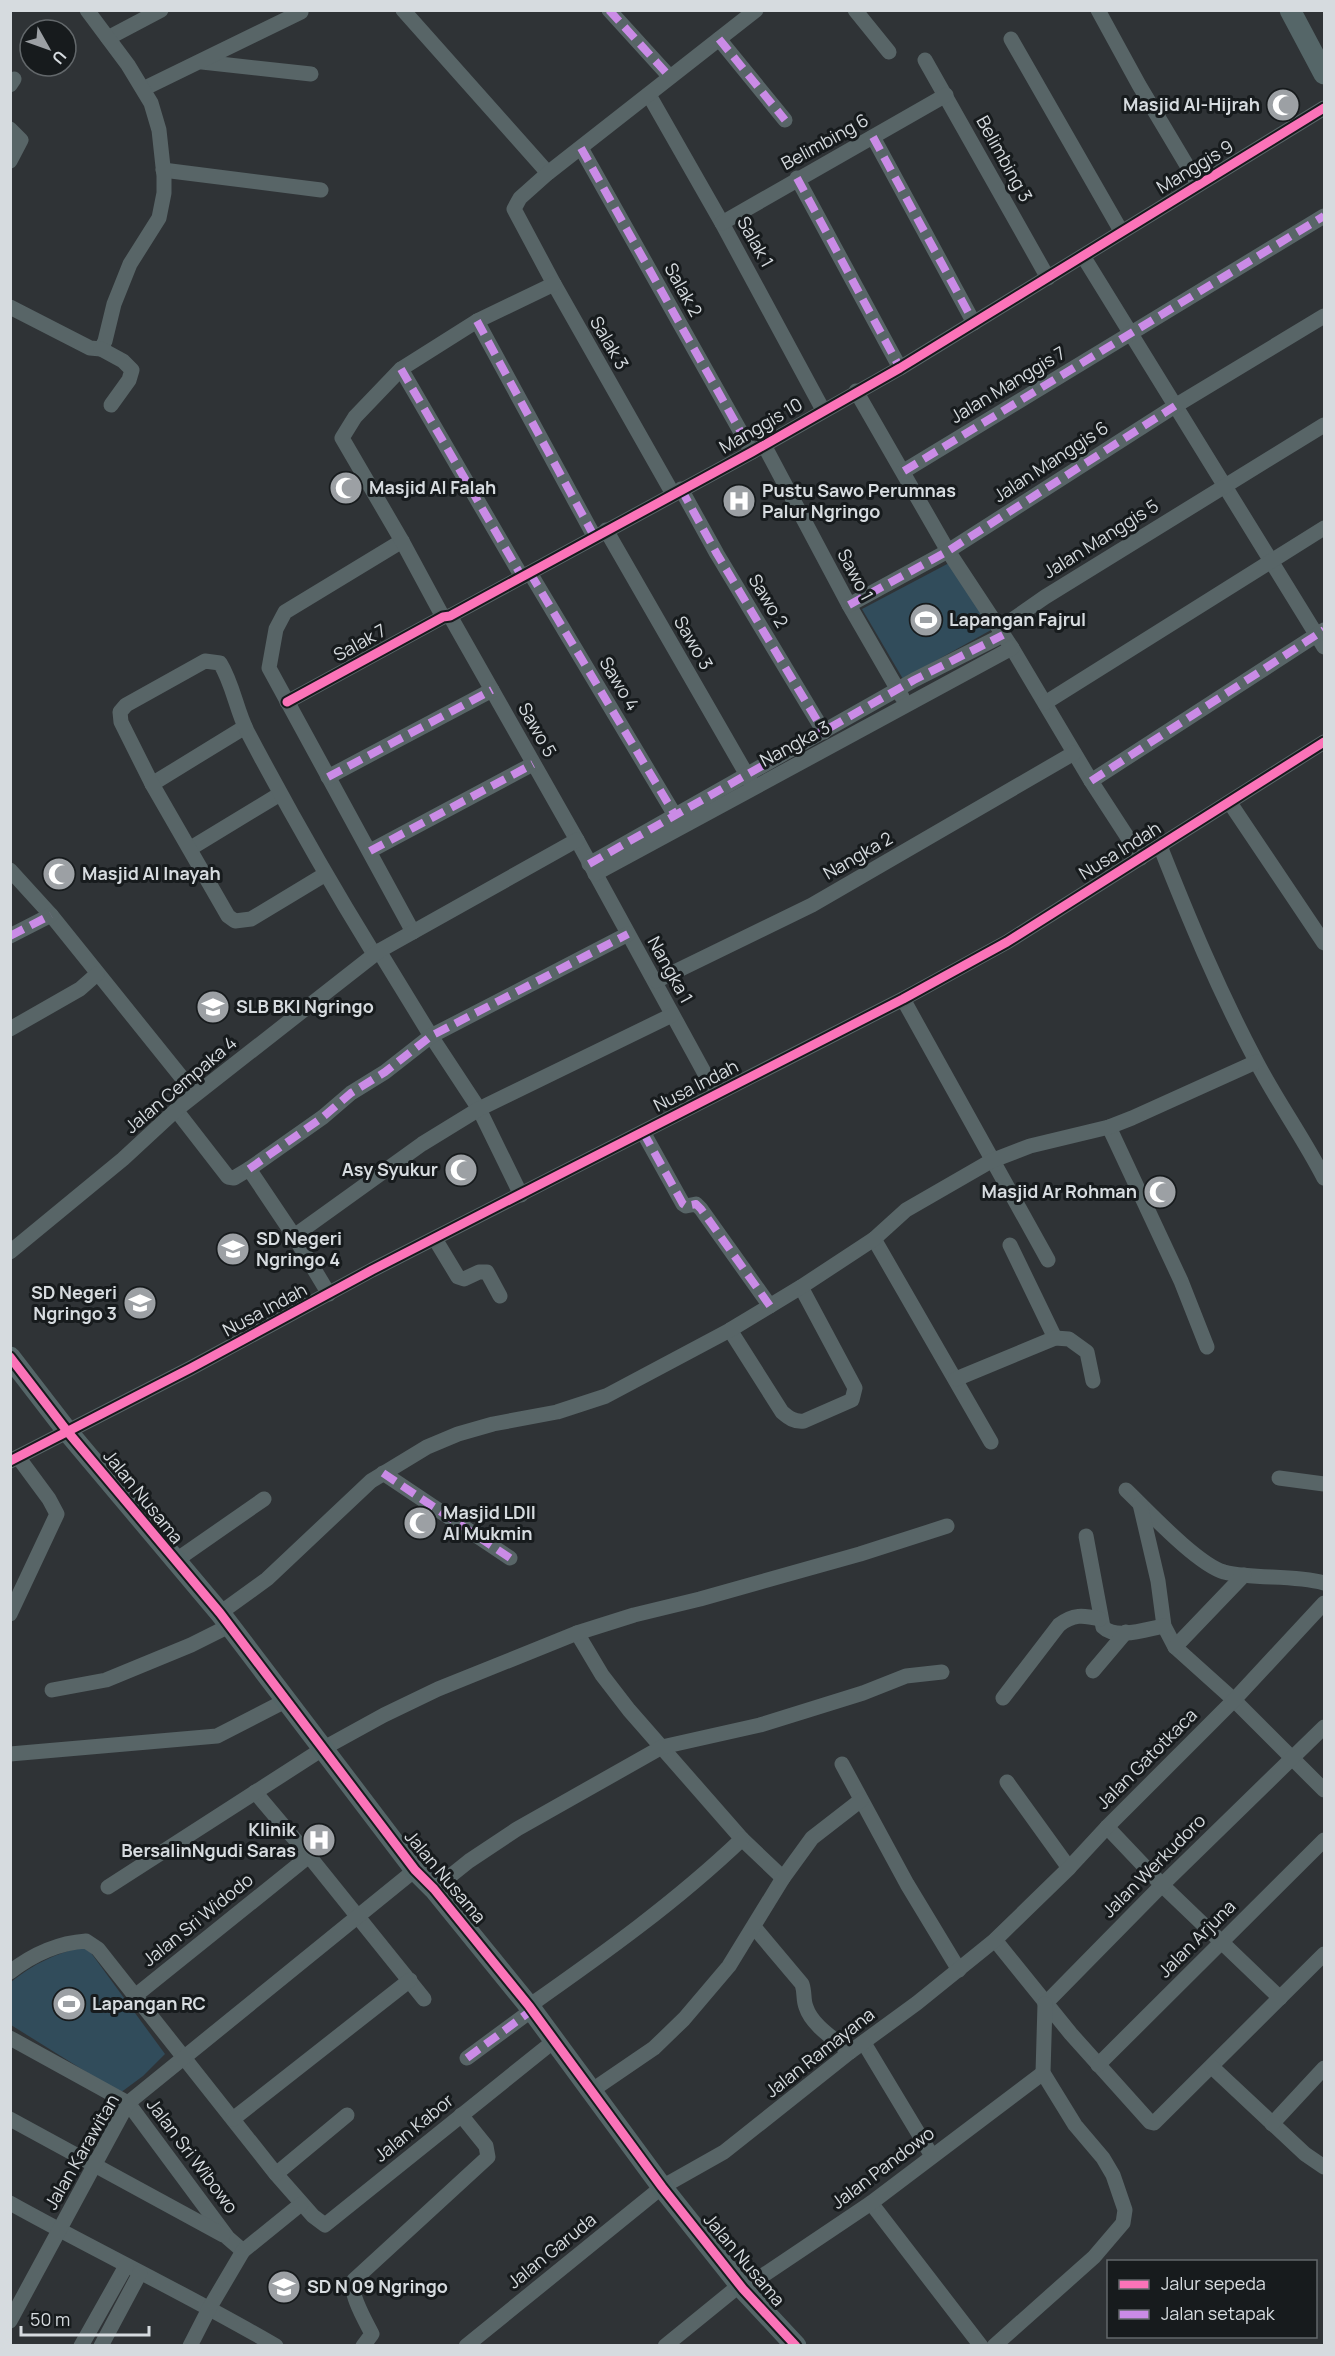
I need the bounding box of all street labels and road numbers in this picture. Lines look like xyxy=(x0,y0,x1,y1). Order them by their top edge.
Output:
street label: Belimbing 6 xyxy=(777,107,872,175)
street label: Belimbing 3 xyxy=(971,111,1038,206)
street label: Manggis 9 xyxy=(1152,134,1237,198)
street label: Salak 1 xyxy=(732,212,780,271)
street label: Salak 2 xyxy=(659,258,708,321)
street label: Salak 3 xyxy=(585,311,635,374)
street label: Jalan Manggis 7 xyxy=(945,340,1069,428)
street label: Manggis 10 xyxy=(714,392,807,459)
street label: Jalan Manggis 6 xyxy=(988,415,1113,507)
street label: Jalan Manggis 5 xyxy=(1038,493,1163,583)
street label: Sawo 1 xyxy=(832,544,879,605)
street label: Sawo 2 xyxy=(743,569,794,632)
street label: Sawo 3 xyxy=(669,611,719,674)
street label: Salak 7 xyxy=(329,618,390,666)
street label: Sawo 4 xyxy=(594,652,645,715)
street label: Sawo 5 xyxy=(513,698,563,761)
street label: Nangka 3 xyxy=(755,715,834,772)
street label: Nusa Indah xyxy=(1074,816,1165,885)
street label: Nangka 2 xyxy=(818,826,897,885)
street label: Nangka 1 xyxy=(643,932,699,1007)
street label: Jalan Cempaka 4 xyxy=(119,1030,241,1138)
street label: Nusa Indah xyxy=(649,1053,742,1117)
street label: Nusa Indah xyxy=(218,1277,311,1341)
street label: Jalan Nusama xyxy=(98,1444,189,1548)
street label: Jalan Gatotkaca xyxy=(1091,1703,1202,1814)
street label: Jalan Werkudoro xyxy=(1096,1808,1210,1922)
street label: Jalan Nusama xyxy=(400,1825,492,1928)
street label: Jalan Sri Widodo xyxy=(137,1867,258,1971)
street label: Jalan Arjuna xyxy=(1152,1894,1240,1982)
street label: Jalan Ramayana xyxy=(760,2002,879,2103)
street label: Jalan Kabor xyxy=(369,2088,458,2167)
street label: Jalan Karawitan xyxy=(38,2090,124,2213)
street label: Jalan Sri Wibowo xyxy=(142,2093,244,2218)
street label: Jalan Pandowo xyxy=(826,2121,939,2214)
street label: Jalan Garuda xyxy=(502,2207,601,2293)
street label: Jalan Nusama xyxy=(699,2208,791,2311)

